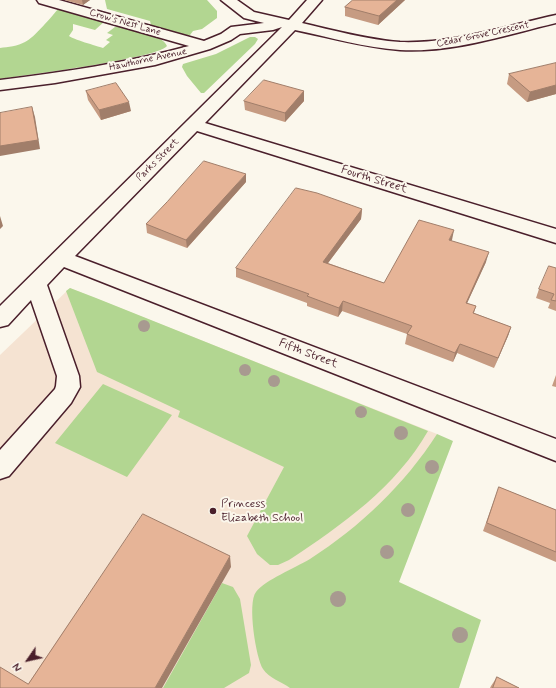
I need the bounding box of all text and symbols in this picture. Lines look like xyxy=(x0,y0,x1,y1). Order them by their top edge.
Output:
street label: Crow's Nest Lane xyxy=(88,7,162,39)
street label: Cedar Grove Crescent xyxy=(436,19,530,51)
street label: Hawthorne Avenue xyxy=(108,46,188,74)
street label: Parks Street xyxy=(134,136,182,184)
street label: Fourth Street xyxy=(339,163,409,197)
street label: Fifth Street xyxy=(276,336,340,372)
place label: Princess Elizabeth School xyxy=(221,497,303,525)
marker: Princess Elizabeth School xyxy=(208,506,218,516)
north arrow xyxy=(8,640,48,680)
text: N xyxy=(10,660,26,674)

